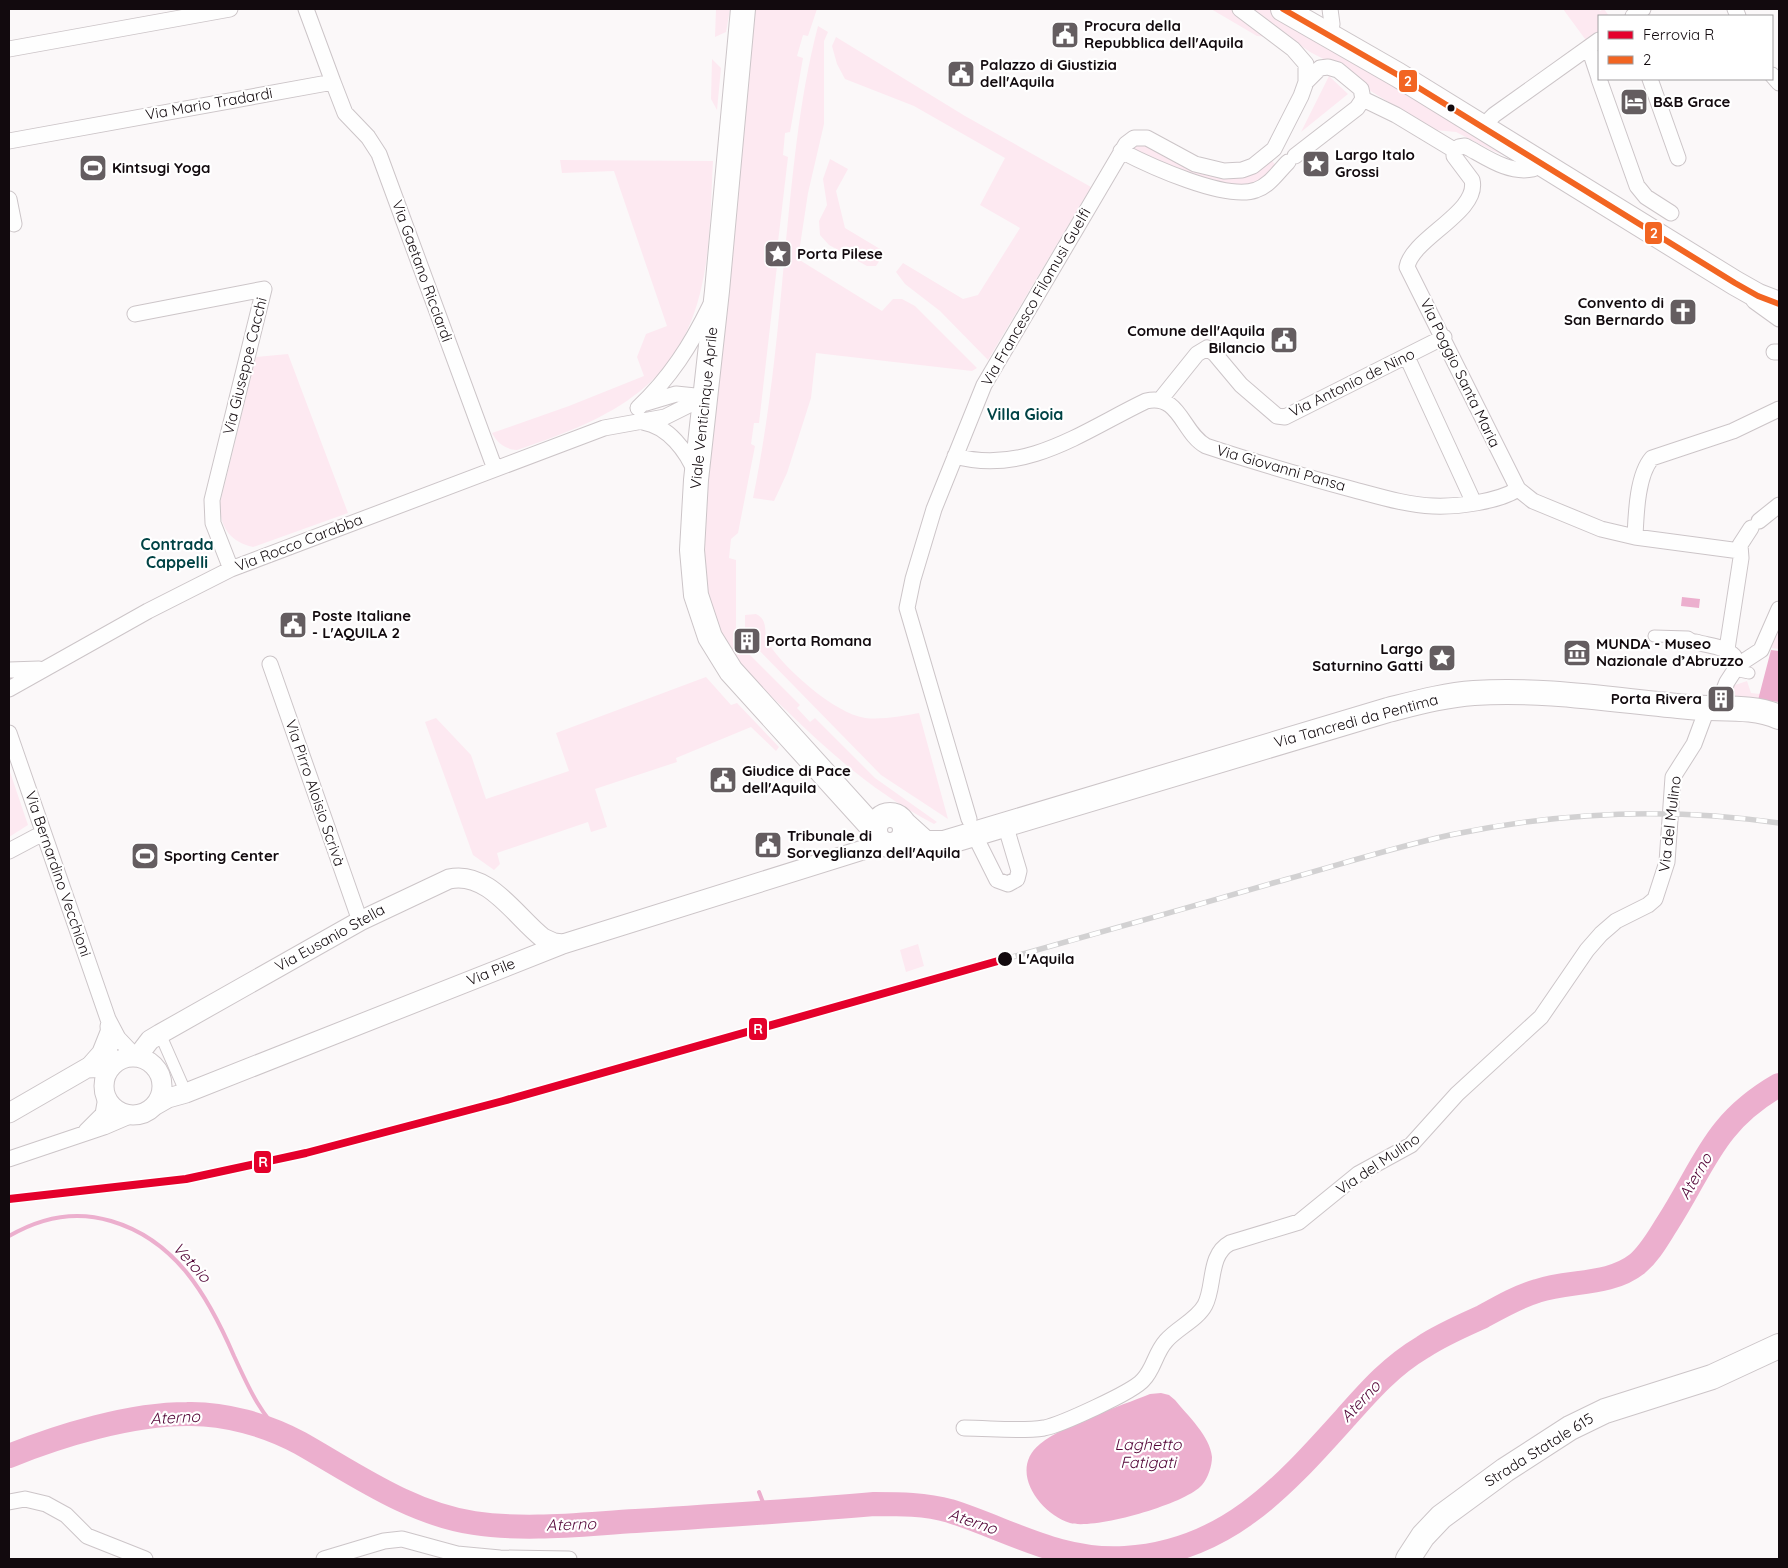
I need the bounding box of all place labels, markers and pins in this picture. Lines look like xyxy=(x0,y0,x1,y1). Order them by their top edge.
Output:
place label: Procura della Repubblica dell'Aquila xyxy=(1084,16,1244,52)
public building icon: Procura della Repubblica dell'Aquila xyxy=(1050,20,1080,50)
place label: Palazzo di Giustizia dell'Aquila xyxy=(980,55,1117,91)
public building icon: Palazzo di Giustizia dell'Aquila xyxy=(946,59,976,89)
hotel icon: B&B Grace xyxy=(1619,87,1649,117)
place label: B&B Grace xyxy=(1653,92,1730,111)
unlabelled marker xyxy=(1446,103,1456,113)
place label: Largo Italo Grossi xyxy=(1335,145,1415,181)
place icon: Largo Italo Grossi xyxy=(1301,149,1331,179)
sports icon: Kintsugi Yoga xyxy=(78,153,108,183)
place label: Kintsugi Yoga xyxy=(112,158,211,177)
place icon: Porta Pilese xyxy=(763,239,793,269)
place label: Porta Pilese xyxy=(797,244,883,263)
place label: Convento di San Bernardo xyxy=(1564,293,1664,329)
church icon: Convento di San Bernardo xyxy=(1668,297,1698,327)
place label: Comune dell'Aquila Bilancio xyxy=(1127,321,1265,357)
public building icon: Comune dell'Aquila Bilancio xyxy=(1269,325,1299,355)
place label: Poste Italiane - L'AQUILA 2 xyxy=(312,606,411,642)
public building icon: Poste Italiane - L'AQUILA 2 xyxy=(278,610,308,640)
building icon: Porta Romana xyxy=(732,626,762,656)
place label: Porta Romana xyxy=(766,631,872,650)
place label: MUNDA - Museo Nazionale d’Abruzzo xyxy=(1596,634,1744,670)
museum icon: MUNDA - Museo Nazionale d’Abruzzo xyxy=(1562,638,1592,668)
place label: Largo Saturnino Gatti xyxy=(1312,639,1423,675)
place icon: Largo Saturnino Gatti xyxy=(1427,643,1457,673)
building icon: Porta Rivera xyxy=(1706,684,1736,714)
place label: Porta Rivera xyxy=(1611,689,1702,708)
place label: Giudice di Pace dell'Aquila xyxy=(742,761,851,797)
public building icon: Giudice di Pace dell'Aquila xyxy=(708,765,738,795)
place label: Tribunale di Sorveglianza dell'Aquila xyxy=(787,826,960,862)
public building icon: Tribunale di Sorveglianza dell'Aquila xyxy=(753,830,783,860)
sports icon: Sporting Center xyxy=(130,841,160,871)
place label: Sporting Center xyxy=(164,846,280,865)
place label: L'Aquila xyxy=(1018,949,1074,968)
marker: L'Aquila xyxy=(996,950,1014,968)

